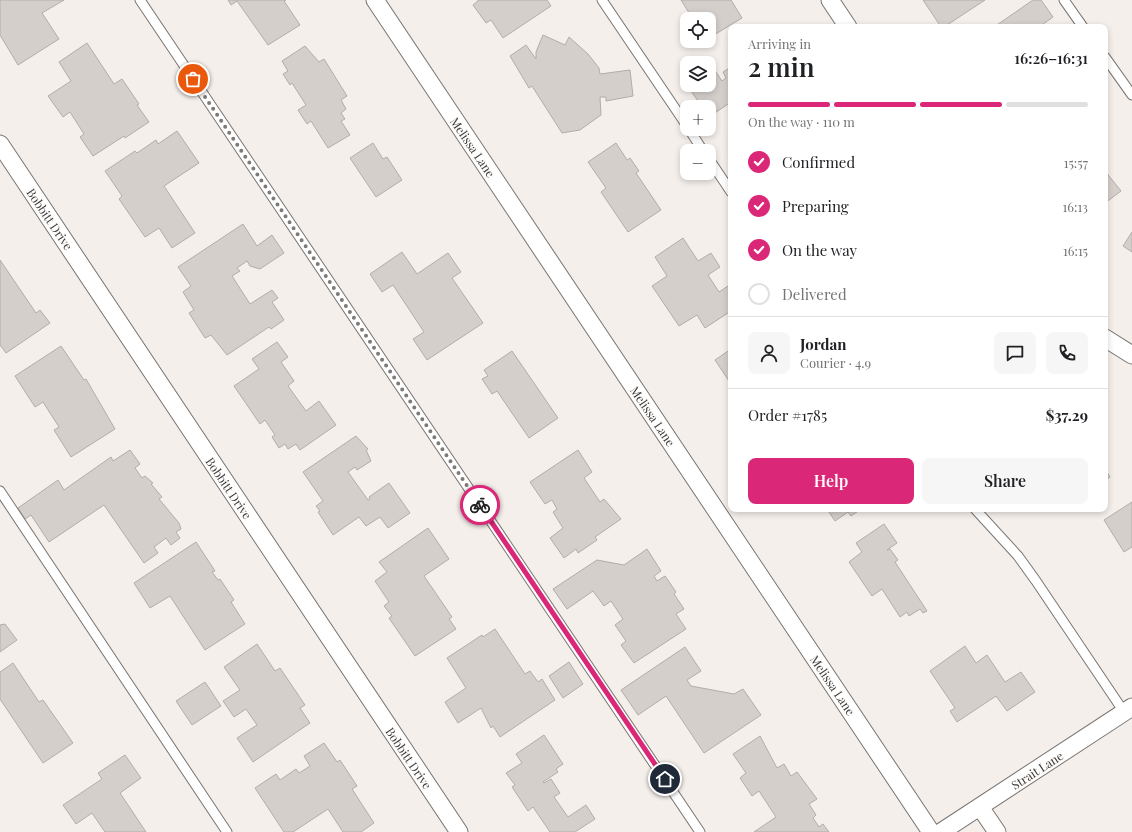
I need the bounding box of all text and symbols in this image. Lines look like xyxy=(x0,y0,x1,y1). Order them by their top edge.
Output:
map controls xyxy=(680,12,716,180)
button: locate xyxy=(680,12,716,48)
text: Arriving in xyxy=(748,35,811,52)
text: 16:26–16:31 xyxy=(1014,48,1088,68)
text: 2 min xyxy=(748,49,814,84)
button: layers xyxy=(680,56,716,92)
pin xyxy=(176,62,210,96)
icon: bag xyxy=(182,68,204,90)
button: + xyxy=(680,100,716,136)
text: On the way · 110 m xyxy=(748,113,855,130)
street label: Melissa Lane xyxy=(447,114,499,180)
button: − xyxy=(680,144,716,180)
icon: check xyxy=(748,151,770,173)
text: Confirmed xyxy=(782,152,855,172)
text: 15:57 xyxy=(1064,154,1088,171)
street label: Bobbitt Drive xyxy=(23,185,77,253)
icon: check xyxy=(748,195,770,217)
text: Preparing xyxy=(782,196,849,216)
text: 16:13 xyxy=(1063,198,1088,215)
icon: check xyxy=(748,239,770,261)
text: On the way xyxy=(782,240,857,260)
text: 16:15 xyxy=(1063,242,1088,259)
text: Delivered xyxy=(782,284,847,304)
button: person xyxy=(748,332,790,374)
button: chat xyxy=(994,332,1036,374)
button: phone xyxy=(1046,332,1088,374)
text: Jordan xyxy=(800,334,846,354)
text: Courier · 4.9 xyxy=(800,354,871,371)
street label: Melissa Lane xyxy=(627,383,679,449)
text: Order #1785 xyxy=(748,405,827,425)
text: $37.29 xyxy=(1046,405,1088,425)
street label: Bobbitt Drive xyxy=(202,454,256,522)
button: Help xyxy=(748,458,914,504)
button: Share xyxy=(922,458,1088,504)
courier xyxy=(460,485,500,525)
icon: bike xyxy=(469,494,491,516)
street label: Melissa Lane xyxy=(807,652,859,718)
street label: Bobbitt Drive xyxy=(382,724,436,792)
street label: Strait Lane xyxy=(1008,747,1066,793)
pin xyxy=(648,762,682,796)
icon: home xyxy=(654,768,676,790)

